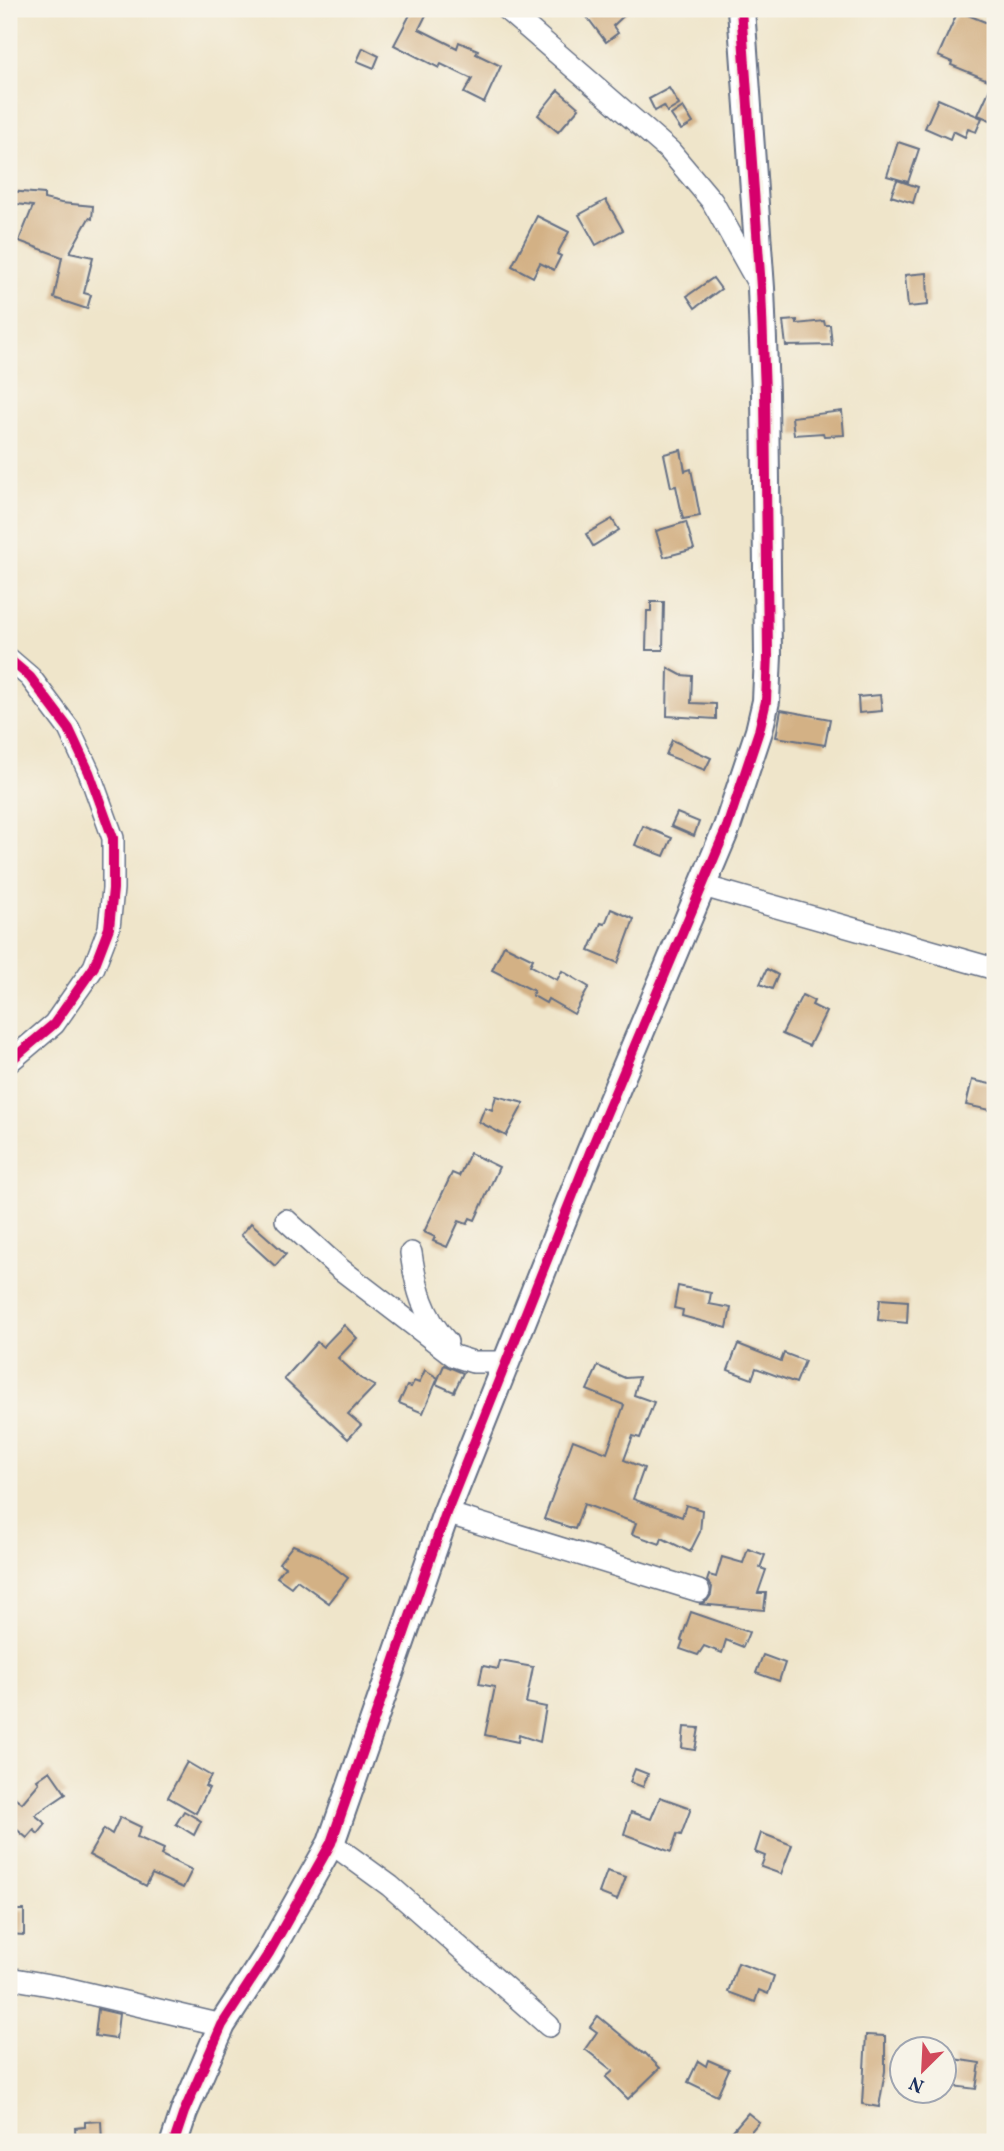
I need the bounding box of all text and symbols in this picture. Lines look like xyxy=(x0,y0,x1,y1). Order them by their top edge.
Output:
north arrow xyxy=(888,2036,958,2106)
text: N xyxy=(905,2069,928,2098)

